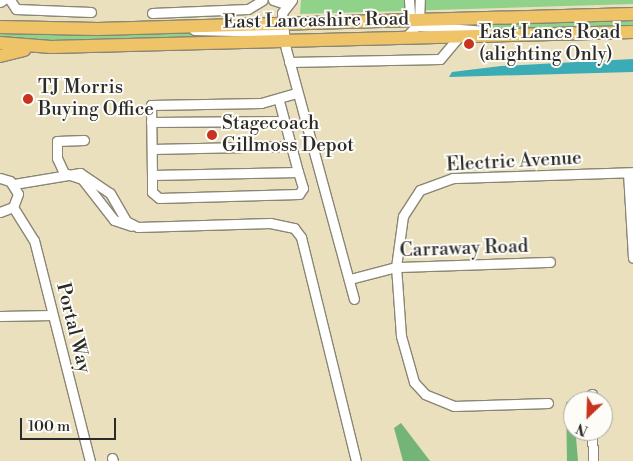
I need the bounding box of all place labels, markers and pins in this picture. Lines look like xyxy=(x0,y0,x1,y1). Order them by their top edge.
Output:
place label: East Lancs Road (alighting Only) xyxy=(479,22,620,66)
marker: East Lancs Road (alighting Only) xyxy=(463,38,475,50)
place label: TJ Morris Buying Office xyxy=(38,77,154,121)
marker: TJ Morris Buying Office xyxy=(22,93,34,105)
place label: Stagecoach Gillmoss Depot xyxy=(222,113,354,157)
marker: Stagecoach Gillmoss Depot xyxy=(206,129,218,141)

